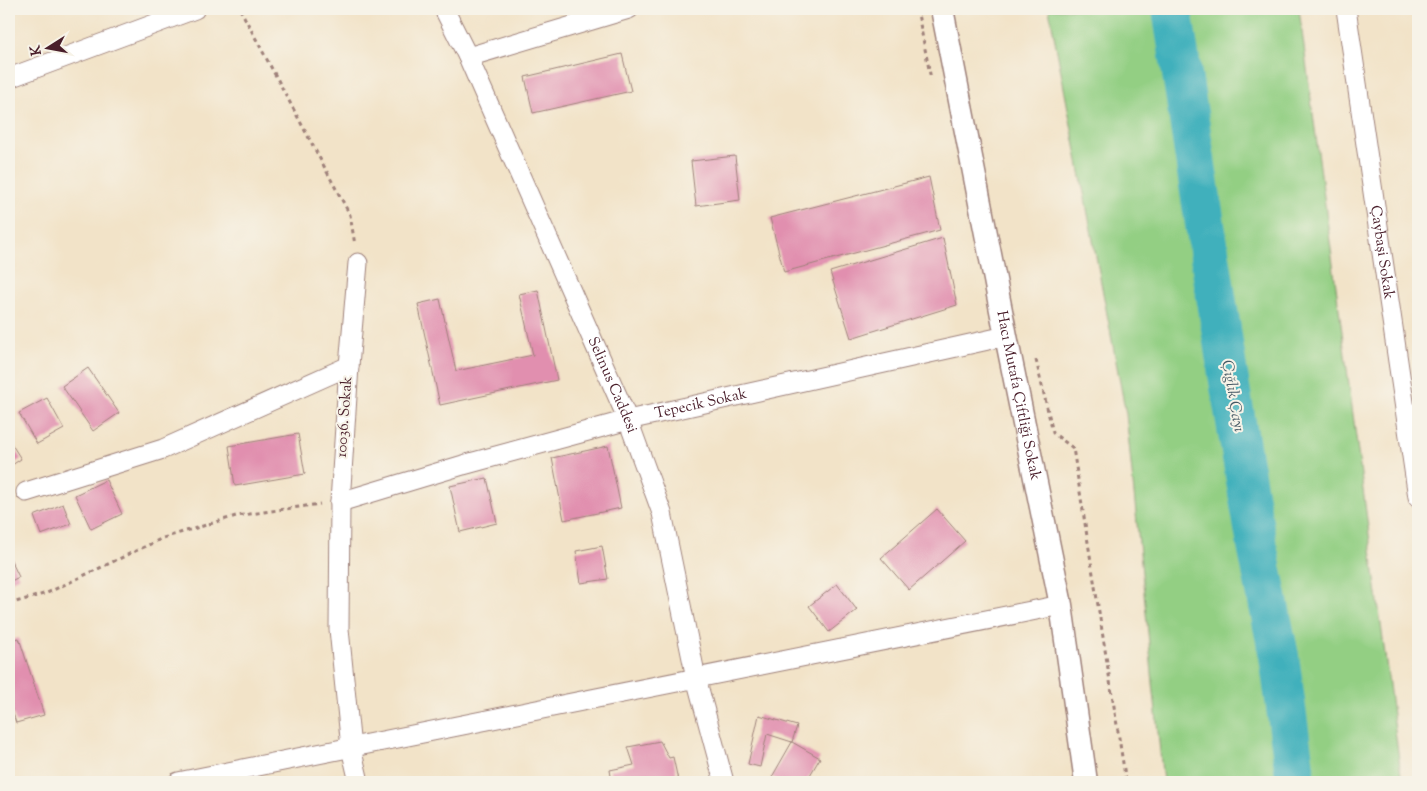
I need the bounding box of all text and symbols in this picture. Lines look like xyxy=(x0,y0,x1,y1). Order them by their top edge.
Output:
north arrow xyxy=(22,22,72,72)
text: K xyxy=(26,42,48,57)
street label: Çaybaşi Sokak xyxy=(1365,204,1399,301)
street label: Hacı Mutafa Çiftliği Sokak xyxy=(991,309,1046,482)
street label: Selinus Caddesi xyxy=(582,333,642,436)
water label: Çığlık Çayı xyxy=(1214,358,1250,434)
street label: 10036. Sokak xyxy=(332,376,358,458)
street label: Tepecik Sokak xyxy=(652,383,749,424)

